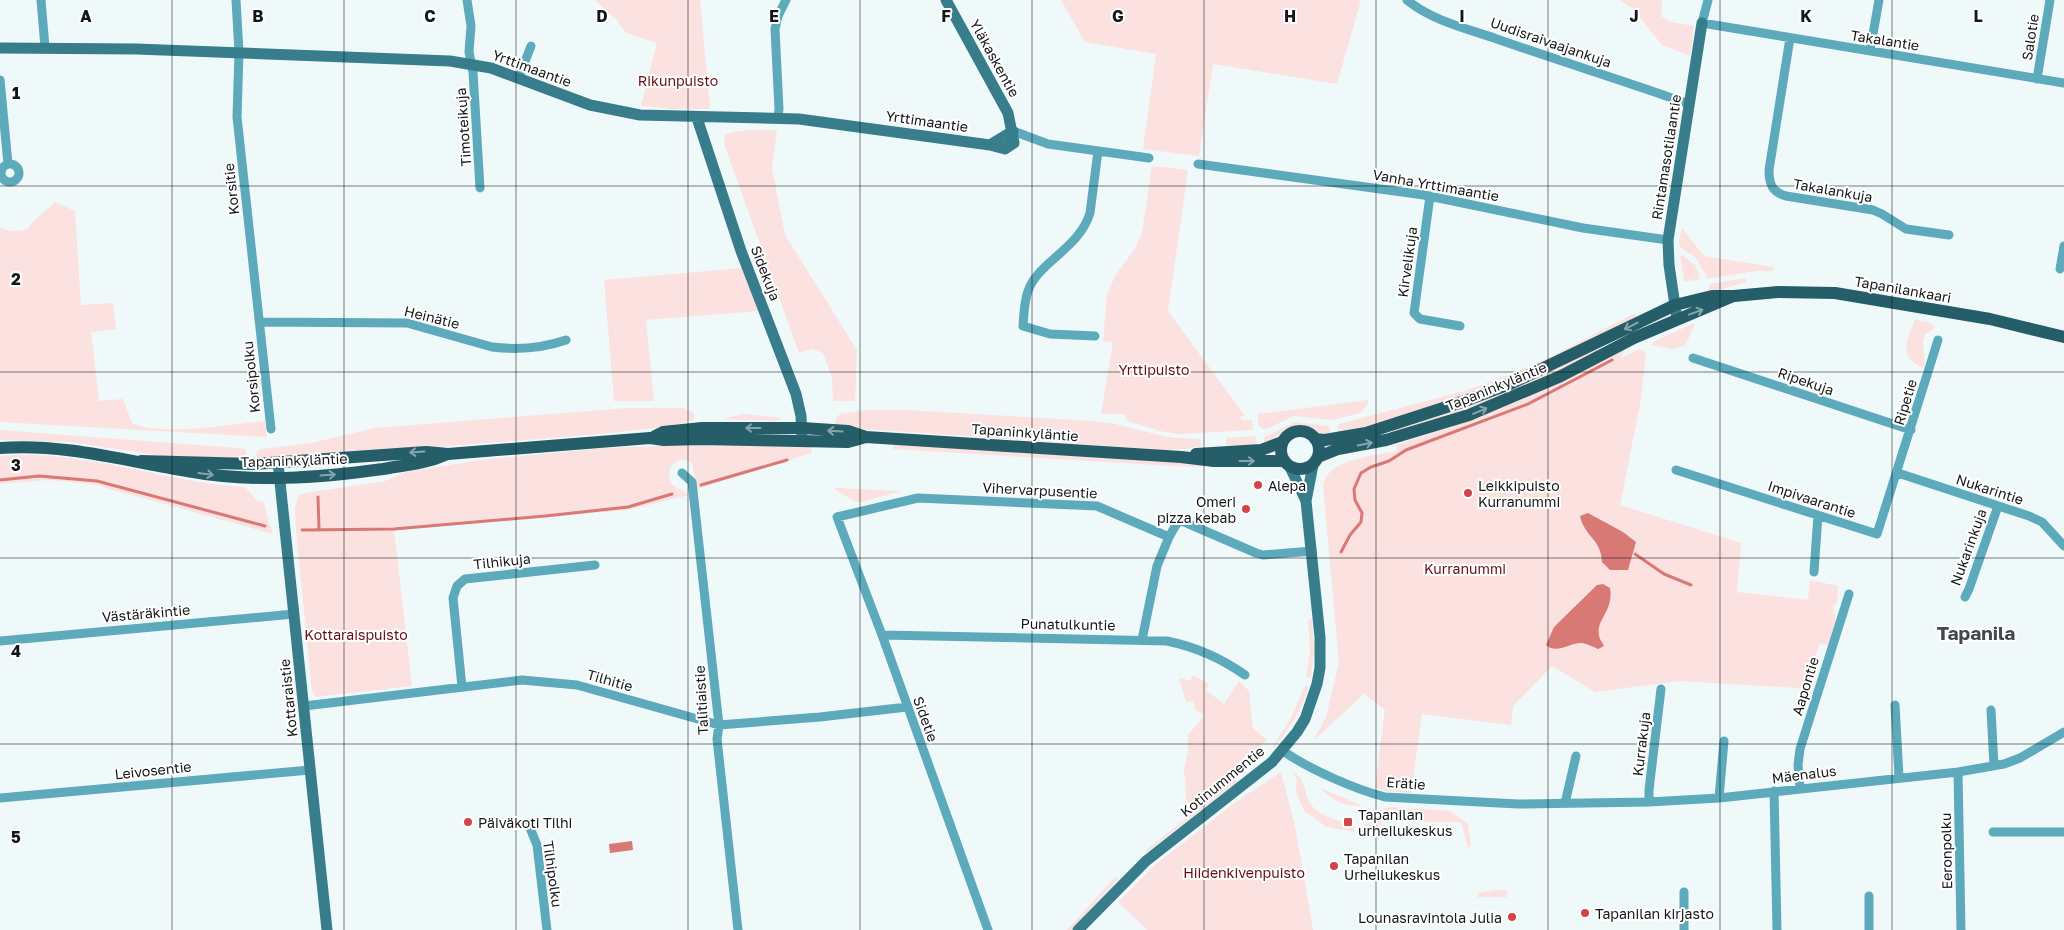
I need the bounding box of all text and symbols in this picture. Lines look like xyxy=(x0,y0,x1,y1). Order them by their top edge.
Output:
text: A xyxy=(80,6,92,26)
text: B xyxy=(252,6,264,26)
text: C xyxy=(424,6,436,26)
text: D xyxy=(596,6,608,26)
text: E xyxy=(769,6,779,26)
text: F xyxy=(941,6,951,26)
text: G xyxy=(1112,6,1124,26)
text: H xyxy=(1284,6,1296,26)
text: I xyxy=(1459,6,1465,26)
text: J xyxy=(1629,6,1639,26)
text: K xyxy=(1800,6,1812,26)
text: L xyxy=(1973,6,1983,26)
street label: Salotie xyxy=(2018,12,2042,62)
street label: Uudisraivaajankuja xyxy=(1488,13,1614,71)
street label: Yläkaskentie xyxy=(967,16,1023,100)
street label: Takalantie xyxy=(1849,26,1921,54)
street label: Yrttimaantie xyxy=(490,46,574,90)
park label: Rikunpuisto xyxy=(638,72,718,89)
text: 1 xyxy=(12,83,20,103)
street label: Timoteikuja xyxy=(452,87,474,167)
street label: Rintamasotilaantie xyxy=(1648,93,1684,221)
street label: Yrttimaantie xyxy=(885,107,969,135)
street label: Korsitie xyxy=(220,162,242,216)
street label: Vanha Yrttimaantie xyxy=(1372,166,1500,204)
street label: Takalankuja xyxy=(1792,175,1874,205)
street label: Kirvelikuja xyxy=(1394,226,1420,298)
street label: Sidekuja xyxy=(748,243,784,303)
text: 2 xyxy=(11,269,21,289)
street label: Tapanilankaari xyxy=(1853,272,1953,306)
street label: Heinätie xyxy=(403,302,461,332)
one-way arrow xyxy=(1687,307,1703,316)
one-way arrow xyxy=(1624,322,1639,331)
street label: Korsipolku xyxy=(239,340,263,414)
street label: Tapaninkyläntie xyxy=(1443,358,1549,414)
park label: Yrttipuisto xyxy=(1119,361,1189,378)
street label: Ripekuja xyxy=(1776,364,1836,398)
street label: Ripetie xyxy=(1890,377,1920,427)
one-way arrow xyxy=(1472,405,1487,415)
street label: Tapaninkyläntie xyxy=(971,420,1079,444)
one-way arrow xyxy=(746,423,762,433)
one-way arrow xyxy=(827,426,843,435)
one-way arrow xyxy=(1356,439,1372,448)
one-way arrow xyxy=(409,448,425,457)
street label: Tapaninkyläntie xyxy=(240,450,348,470)
text: 3 xyxy=(11,455,21,475)
one-way arrow xyxy=(1238,456,1255,466)
one-way arrow xyxy=(198,469,214,479)
one-way arrow xyxy=(320,470,336,480)
street label: Nukarintie xyxy=(1954,470,2026,508)
place label: Alepa xyxy=(1268,477,1306,494)
place label: Leikkipuisto Kurranummi xyxy=(1478,477,1560,510)
street label: Impivaarantie xyxy=(1766,477,1858,521)
street label: Vihervarpusentie xyxy=(982,478,1098,502)
marker: Alepa xyxy=(1252,479,1264,491)
marker: Leikkipuisto Kurranummi xyxy=(1462,487,1474,499)
place label: Omeri pizza kebab xyxy=(1157,493,1236,526)
marker: Omeri pizza kebab xyxy=(1240,503,1252,515)
street label: Nukarinkuja xyxy=(1946,506,1990,588)
street label: Tilhikuja xyxy=(473,550,531,572)
park label: Kurranummi xyxy=(1424,560,1506,577)
street label: Västäräkintie xyxy=(101,601,191,625)
street label: Punatulkuntie xyxy=(1020,615,1116,633)
district label: Tapanila xyxy=(1937,621,2015,644)
park label: Kottaraispuisto xyxy=(304,626,408,643)
text: 4 xyxy=(11,641,21,661)
street label: Aapontie xyxy=(1788,655,1822,717)
street label: Kottaraistie xyxy=(275,658,301,738)
street label: Tilhitie xyxy=(585,665,635,695)
street label: Talitiaistie xyxy=(691,665,711,735)
street label: Sidetie xyxy=(910,694,942,744)
street label: Kurrakuja xyxy=(1629,711,1653,777)
street label: Kotinummentie xyxy=(1177,742,1267,820)
street label: Leivosentie xyxy=(114,758,192,782)
street label: Mäenalus xyxy=(1771,762,1837,786)
street label: Erätie xyxy=(1386,773,1426,793)
place label: Tapanilan urheilukeskus xyxy=(1358,806,1452,839)
street label: Eeronpolku xyxy=(1937,812,1955,890)
place label: Päiväkoti Tilhi xyxy=(478,814,572,831)
marker: Päiväkoti Tilhi xyxy=(462,816,474,828)
marker: Tapanilan urheilukeskus xyxy=(1342,816,1354,828)
text: 5 xyxy=(11,827,21,847)
street label: Tilhipolku xyxy=(540,840,566,908)
place label: Tapanilan Urheilukeskus xyxy=(1344,850,1440,883)
marker: Tapanilan Urheilukeskus xyxy=(1328,860,1340,872)
park label: Hiidenkivenpuisto xyxy=(1183,864,1305,881)
place label: Tapanilan kirjasto xyxy=(1595,905,1714,922)
marker: Tapanilan kirjasto xyxy=(1579,907,1591,919)
place label: Lounasravintola Julia xyxy=(1358,909,1502,926)
marker: Lounasravintola Julia xyxy=(1506,911,1518,923)

